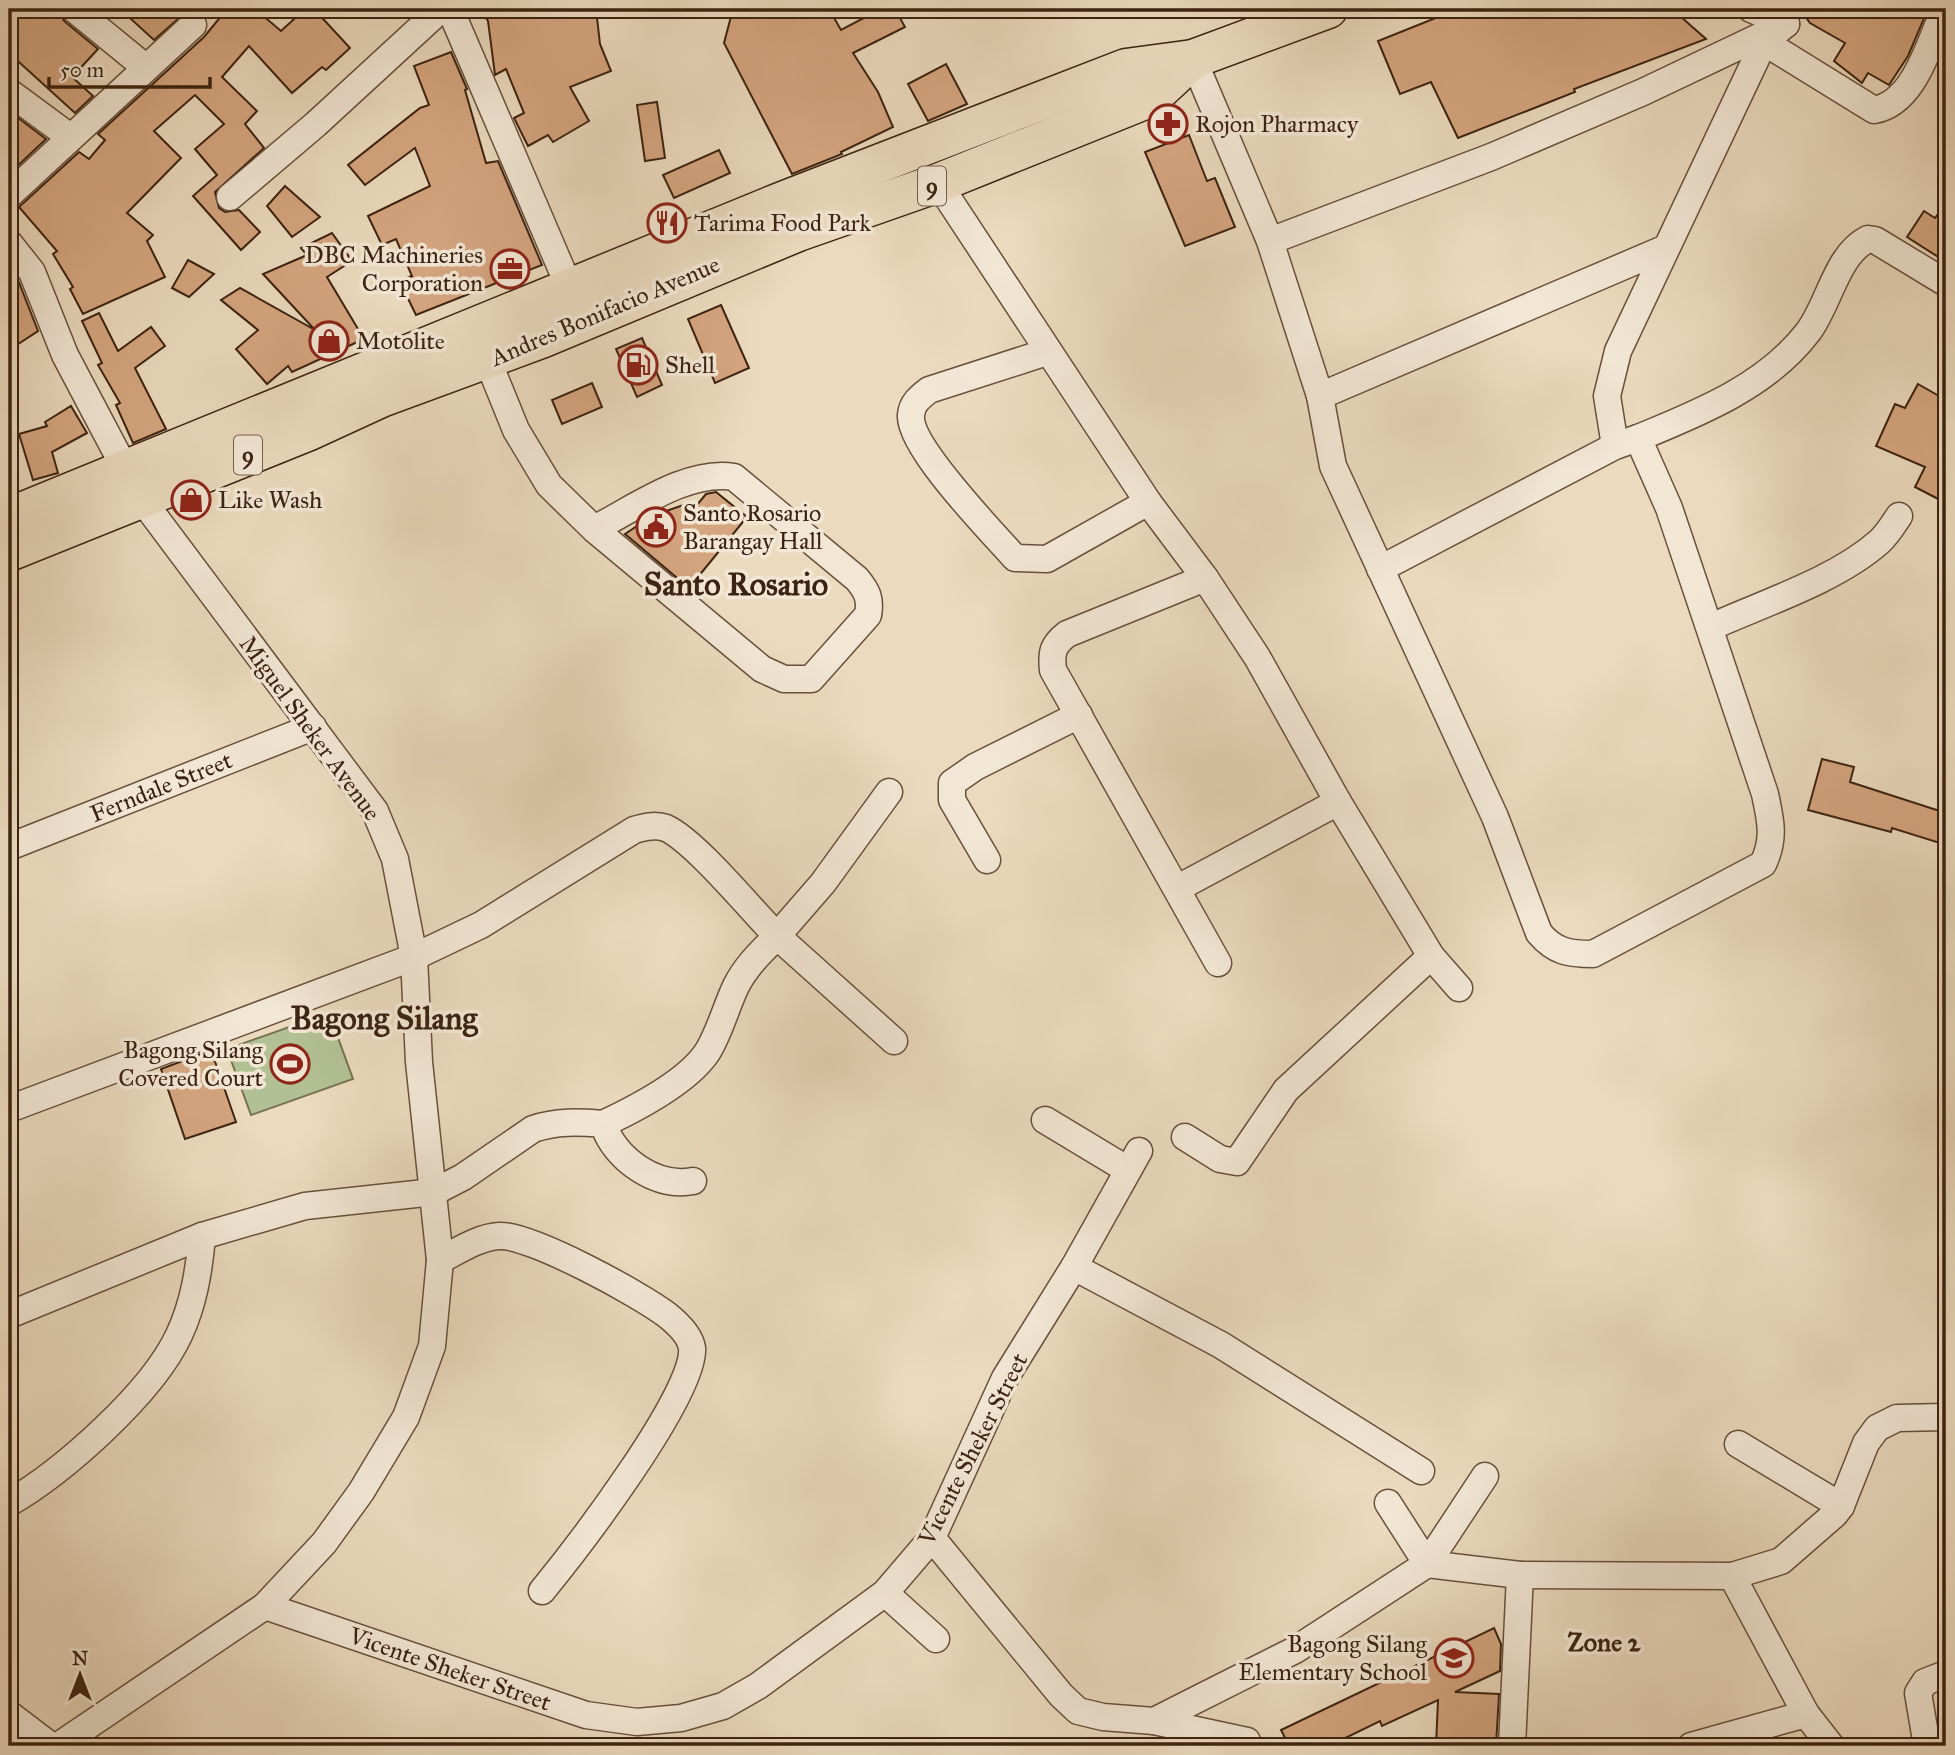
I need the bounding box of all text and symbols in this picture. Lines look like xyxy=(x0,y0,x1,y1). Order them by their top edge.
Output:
scale bar xyxy=(49,46,210,90)
text: 50 m xyxy=(60,57,105,83)
pharmacy icon: Rojon Pharmacy xyxy=(1147,103,1189,145)
place label: Rojon Pharmacy xyxy=(1195,109,1359,139)
road number: 9 xyxy=(918,167,946,206)
restaurant icon: Tarima Food Park xyxy=(646,202,688,244)
place label: Tarima Food Park xyxy=(694,208,871,238)
place label: DBC Machineries Corporation xyxy=(305,240,483,298)
office icon: DBC Machineries Corporation xyxy=(489,248,531,290)
street label: Andres Bonifacio Avenue xyxy=(485,249,724,373)
shop icon: Motolite xyxy=(308,320,350,362)
place label: Motolite xyxy=(356,326,445,356)
fuel station icon: Shell xyxy=(617,344,659,386)
place label: Shell xyxy=(665,350,716,380)
road number: 9 xyxy=(234,436,262,475)
shop icon: Like Wash xyxy=(170,479,212,521)
place label: Like Wash xyxy=(218,485,322,515)
place label: Santo Rosario Barangay Hall xyxy=(683,498,823,556)
public building icon: Santo Rosario Barangay Hall xyxy=(635,506,677,548)
district label: Santo Rosario xyxy=(644,565,828,604)
street label: Miguel Sheker Avenue xyxy=(233,630,387,826)
street label: Ferndale Street xyxy=(86,745,237,829)
district label: Bagong Silang xyxy=(291,999,478,1038)
place label: Bagong Silang Covered Court xyxy=(118,1035,264,1093)
sports icon: Bagong Silang Covered Court xyxy=(269,1043,311,1085)
street label: Vicente Sheker Street xyxy=(911,1347,1035,1551)
street label: Vicente Sheker Street xyxy=(344,1620,555,1718)
district label: Zone 2 xyxy=(1568,1626,1642,1658)
place label: Bagong Silang Elementary School xyxy=(1238,1629,1428,1687)
school or university icon: Bagong Silang Elementary School xyxy=(1433,1637,1475,1679)
north arrow xyxy=(46,1640,116,1710)
text: N xyxy=(72,1647,88,1670)

